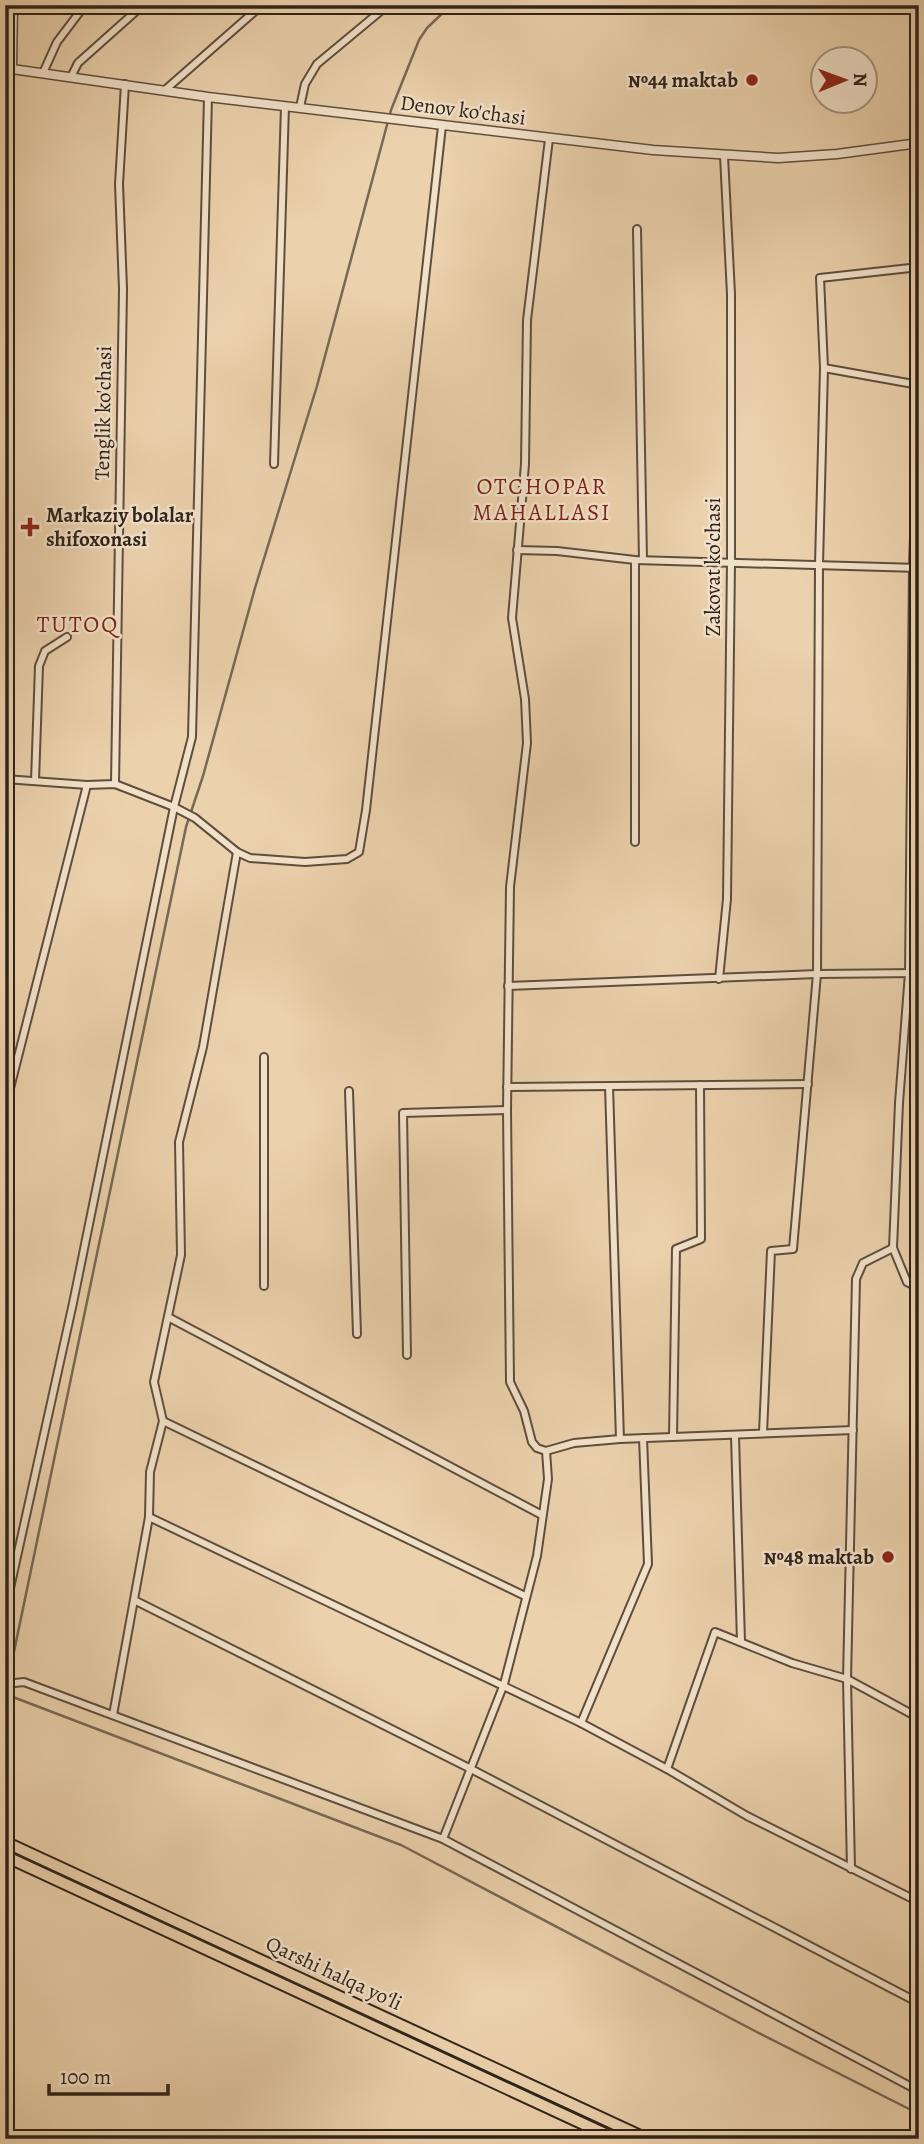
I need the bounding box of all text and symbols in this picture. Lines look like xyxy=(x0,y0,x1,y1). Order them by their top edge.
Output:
north arrow xyxy=(808,46,878,116)
place label: №44 maktab xyxy=(628,66,738,94)
marker: №44 maktab xyxy=(744,72,760,88)
text: N xyxy=(847,73,873,87)
street label: Denov ko'chasi xyxy=(399,88,528,132)
street label: Tenglik ko'chasi xyxy=(88,345,118,480)
district label: OTCHOPAR MAHALLASI xyxy=(473,471,611,528)
street label: Zakovat ko'chasi xyxy=(699,497,727,636)
place label: Markaziy bolalar shifoxonasi xyxy=(46,501,194,553)
marker: Markaziy bolalar shifoxonasi xyxy=(20,517,40,537)
district label: TUTOQ xyxy=(37,609,120,640)
place label: №48 maktab xyxy=(763,1543,874,1571)
marker: №48 maktab xyxy=(880,1549,896,1565)
street label: Qarshi halqa yoʻli xyxy=(261,1929,407,2017)
scale bar xyxy=(49,2053,168,2097)
text: 100 m xyxy=(60,2063,111,2091)

